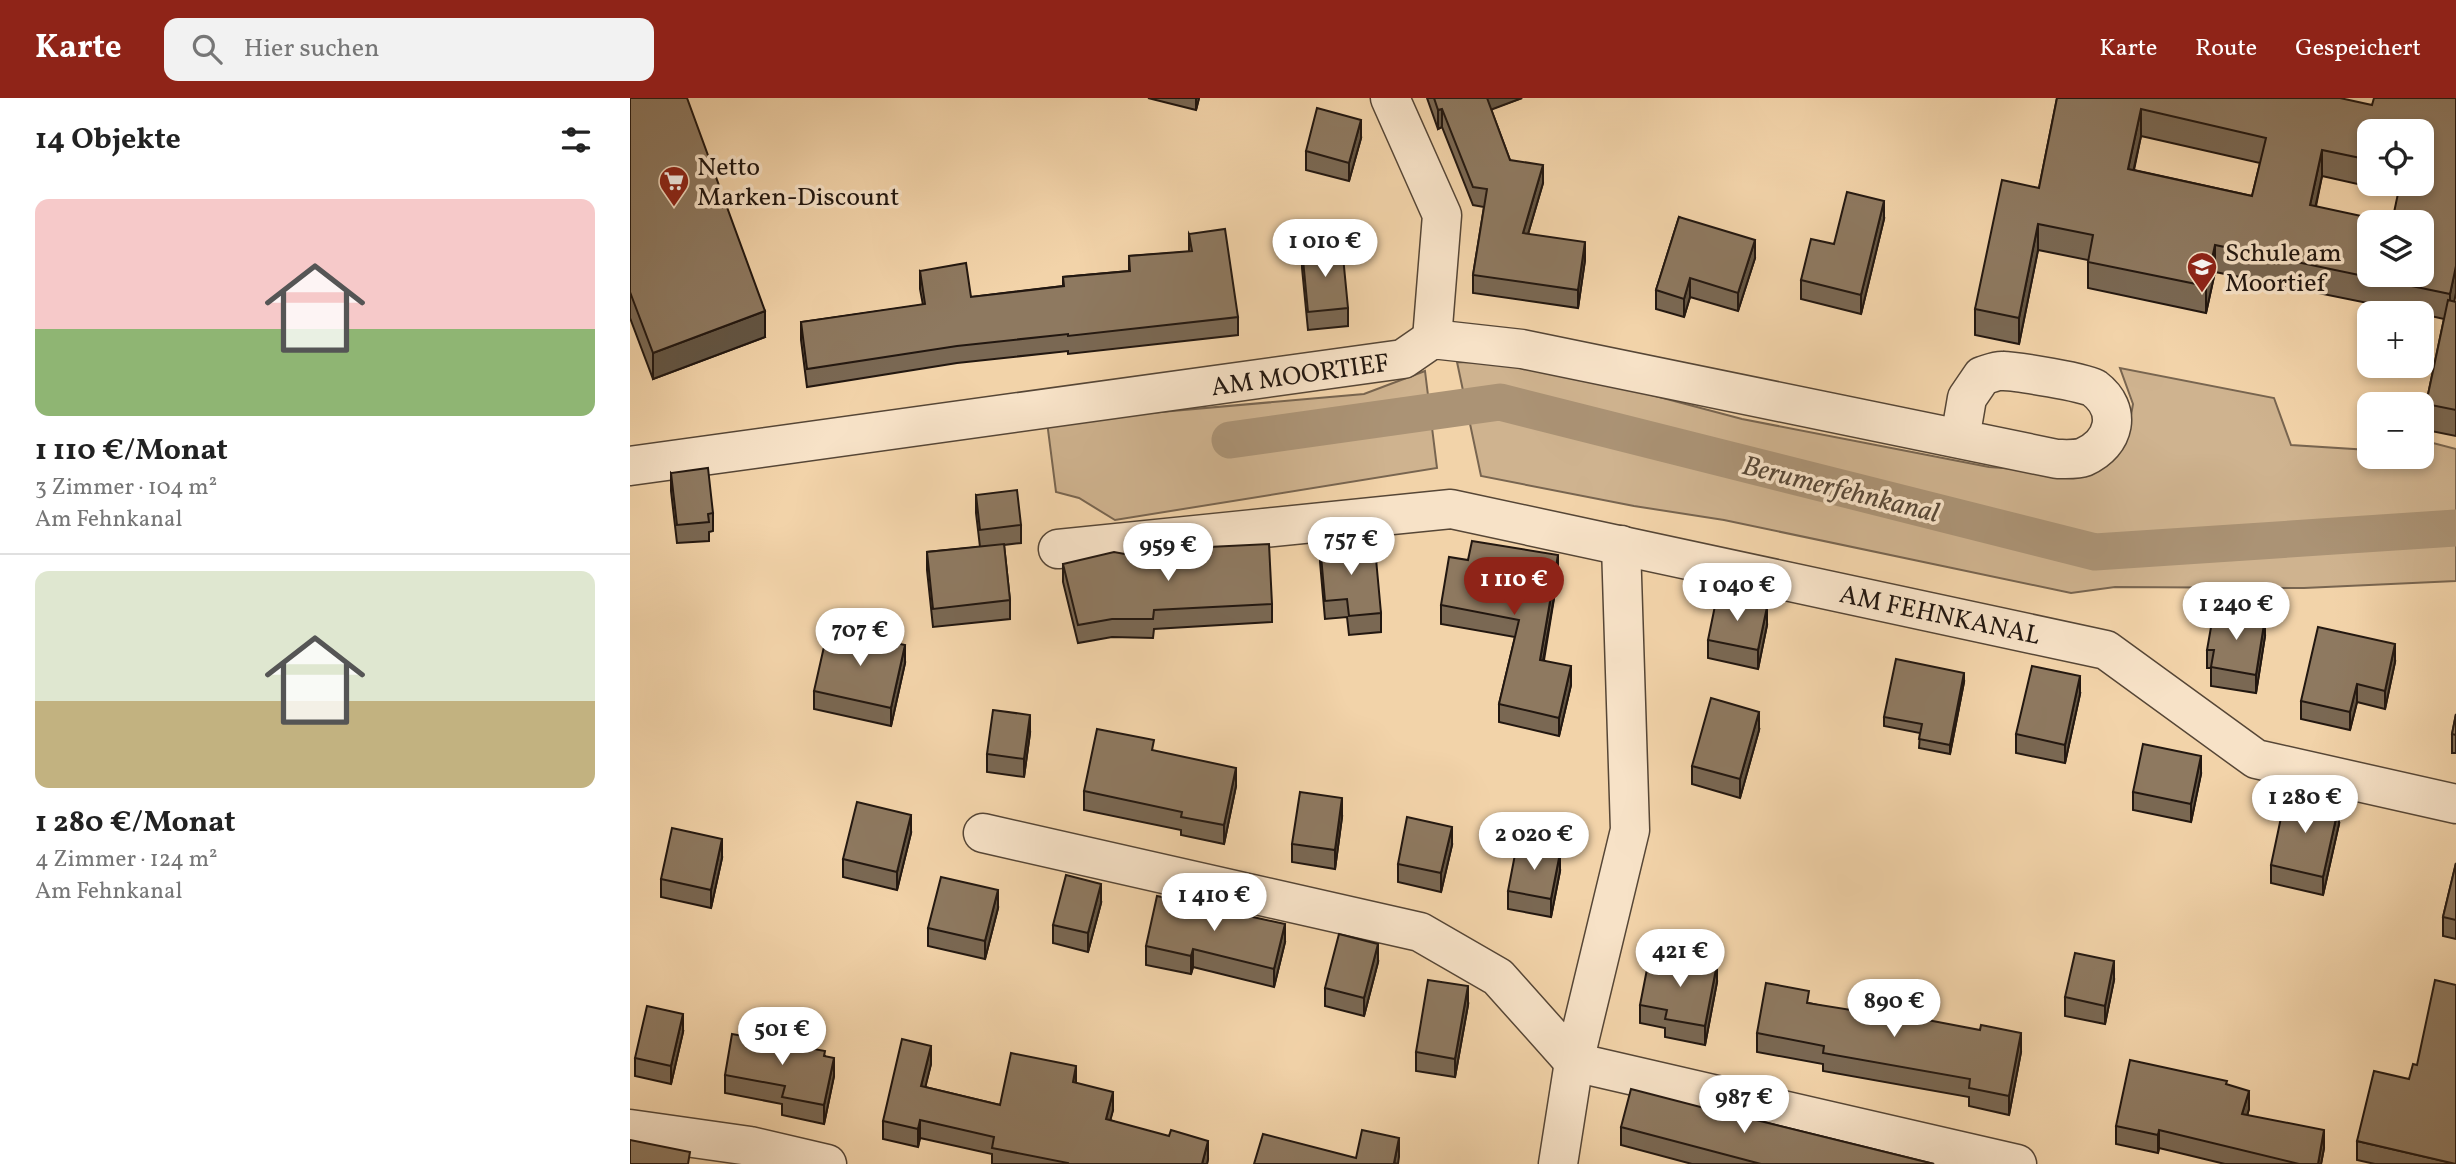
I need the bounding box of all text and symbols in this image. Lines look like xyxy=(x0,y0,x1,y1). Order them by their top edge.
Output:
search box xyxy=(164,18,654,81)
text: Karte xyxy=(35,26,122,72)
icon: search xyxy=(188,30,226,68)
text: Hier suchen xyxy=(244,31,380,67)
text: Karte xyxy=(2100,32,2157,66)
text: Route xyxy=(2195,32,2257,66)
text: Gespeichert xyxy=(2295,32,2421,66)
text: 14 Objekte xyxy=(35,119,181,161)
map controls xyxy=(2357,119,2434,469)
button: locate xyxy=(2357,119,2434,196)
icon: filters xyxy=(557,121,595,159)
place label: Netto Marken-Discount xyxy=(697,150,900,216)
supermarket icon: Netto Marken-Discount xyxy=(657,164,691,208)
button: layers xyxy=(2357,210,2434,287)
pin: 1 010 € xyxy=(1260,220,1390,279)
text: 1 010 € xyxy=(1289,226,1361,258)
place label: Schule am Moortief xyxy=(2225,236,2342,302)
icon: home xyxy=(252,245,378,371)
school or university icon: Schule am Moortief xyxy=(2185,250,2219,294)
button: + xyxy=(2357,301,2434,378)
street label: AM MOORTIEF xyxy=(1209,346,1392,406)
button: − xyxy=(2357,392,2434,469)
text: 1 110 €/Monat xyxy=(35,430,228,472)
water label: Berumerfehnkanal xyxy=(1738,447,1943,534)
text: 3 Zimmer · 104 m² xyxy=(35,472,217,504)
text: Am Fehnkanal xyxy=(35,504,182,536)
pin: 757 € xyxy=(1302,518,1400,577)
pin: 959 € xyxy=(1119,524,1217,583)
text: 757 € xyxy=(1324,524,1378,556)
text: 959 € xyxy=(1139,530,1197,562)
pin: 1 110 € xyxy=(1449,558,1579,617)
text: 1 110 € xyxy=(1480,564,1548,596)
pin: 1 040 € xyxy=(1672,564,1802,623)
text: 1 040 € xyxy=(1699,570,1775,602)
street label: AM FEHNKANAL xyxy=(1836,577,2044,655)
pin: 1 240 € xyxy=(2171,582,2301,642)
text: 1 240 € xyxy=(2199,589,2273,621)
pin: 707 € xyxy=(811,608,909,668)
text: 707 € xyxy=(832,615,888,647)
icon: home xyxy=(252,617,378,743)
pin: 1 280 € xyxy=(2240,776,2370,835)
text: 1 280 € xyxy=(2268,782,2342,814)
text: 1 280 €/Monat xyxy=(35,802,236,844)
pin: 2 020 € xyxy=(1469,812,1599,872)
text: 2 020 € xyxy=(1495,819,1573,851)
text: 4 Zimmer · 124 m² xyxy=(35,844,218,876)
pin: 1 410 € xyxy=(1149,874,1279,933)
text: Am Fehnkanal xyxy=(35,876,182,908)
text: 1 410 € xyxy=(1178,880,1250,912)
pin: 421 € xyxy=(1631,930,1729,989)
text: 421 € xyxy=(1652,936,1708,968)
pin: 890 € xyxy=(1845,979,1943,1039)
text: 890 € xyxy=(1863,986,1925,1018)
pin: 501 € xyxy=(733,1007,831,1067)
text: 501 € xyxy=(754,1014,810,1046)
pin: 987 € xyxy=(1695,1076,1793,1135)
text: 987 € xyxy=(1715,1082,1773,1114)

